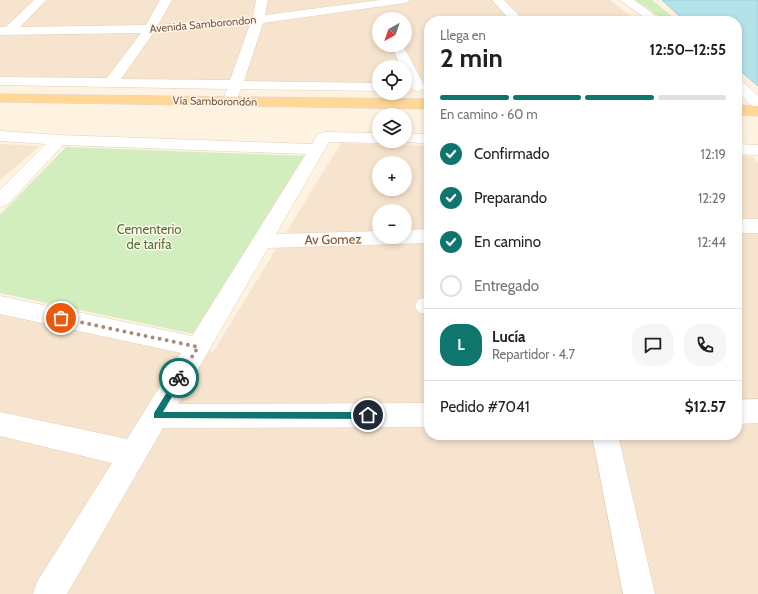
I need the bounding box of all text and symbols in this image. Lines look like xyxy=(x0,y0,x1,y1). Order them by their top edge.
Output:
street label: Avenida Samborondon xyxy=(149,12,257,36)
north arrow xyxy=(372,12,412,52)
map controls xyxy=(372,12,412,244)
text: Llega en xyxy=(440,27,486,43)
text: 12:50–12:55 xyxy=(650,41,726,59)
text: 2 min xyxy=(440,42,503,74)
button: locate xyxy=(372,60,412,100)
street label: Vía Samborondón xyxy=(173,93,257,109)
text: En camino · 60 m xyxy=(440,106,538,122)
button: layers xyxy=(372,108,412,148)
icon: check xyxy=(440,143,462,165)
text: Confirmado xyxy=(474,145,549,163)
text: 12:19 xyxy=(701,146,726,162)
button: + xyxy=(372,156,412,196)
icon: check xyxy=(440,187,462,209)
text: Preparando xyxy=(474,189,547,207)
text: 12:29 xyxy=(698,190,726,206)
button: − xyxy=(372,204,412,244)
park label: Cementerio de tarifa xyxy=(117,221,181,252)
street label: Av Gomez xyxy=(304,231,362,247)
icon: check xyxy=(440,231,462,253)
text: En camino xyxy=(474,233,541,251)
text: 12:44 xyxy=(697,234,726,250)
text: Entregado xyxy=(474,277,539,295)
pin xyxy=(44,301,78,335)
icon: bag xyxy=(50,307,72,329)
button: chat xyxy=(632,324,674,366)
button: phone xyxy=(684,324,726,366)
text: Lucía xyxy=(492,328,526,346)
text: L xyxy=(457,336,465,354)
text: Repartidor · 4.7 xyxy=(492,346,575,362)
courier xyxy=(159,358,199,398)
icon: bike xyxy=(168,367,190,389)
pin xyxy=(351,398,385,432)
text: Pedido #7041 xyxy=(440,398,530,416)
text: $12.57 xyxy=(685,398,726,416)
icon: home xyxy=(357,404,379,426)

